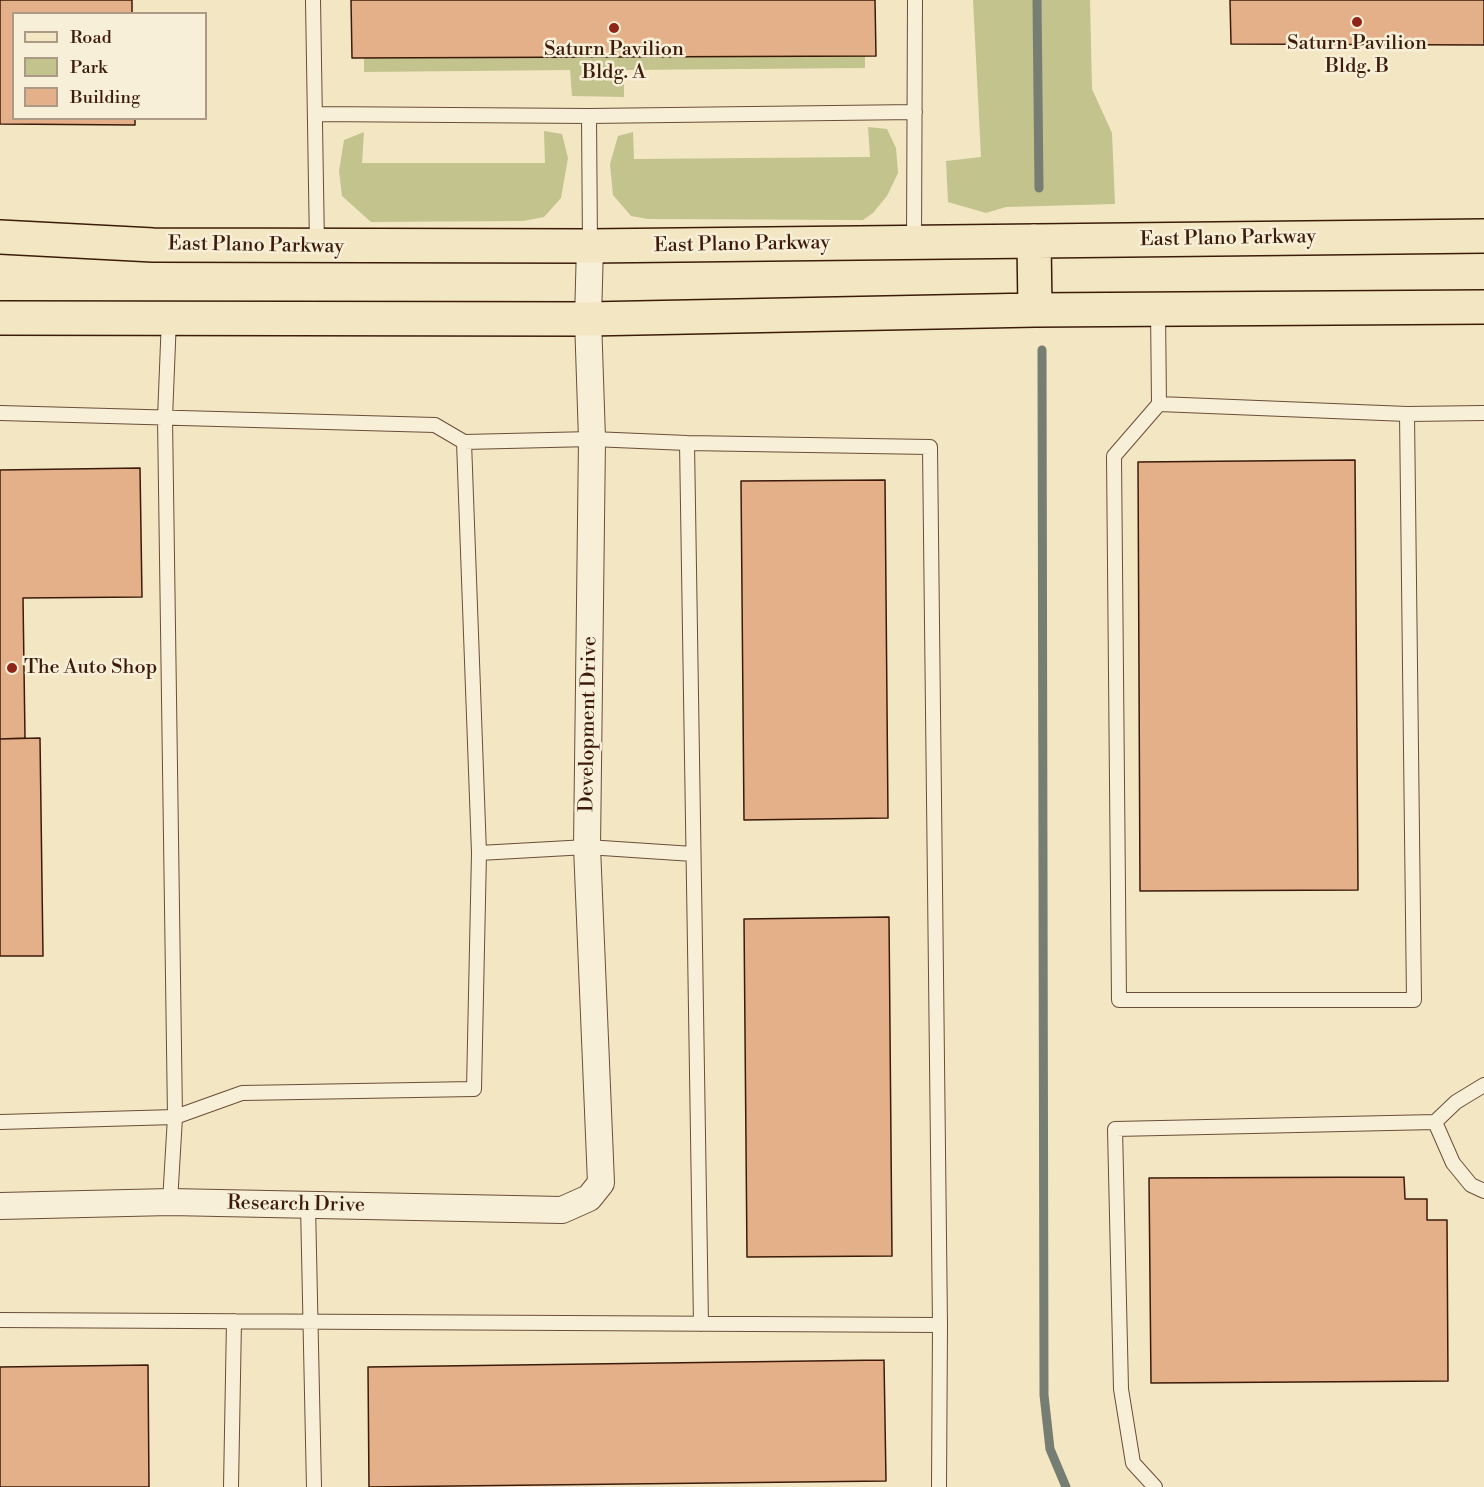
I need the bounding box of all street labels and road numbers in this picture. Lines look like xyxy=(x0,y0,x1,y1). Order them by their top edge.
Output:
street label: East Plano Parkway xyxy=(1140,225,1316,253)
street label: East Plano Parkway xyxy=(654,231,830,259)
street label: East Plano Parkway xyxy=(168,232,344,260)
street label: Development Drive xyxy=(575,636,603,812)
street label: Research Drive xyxy=(227,1192,365,1218)

